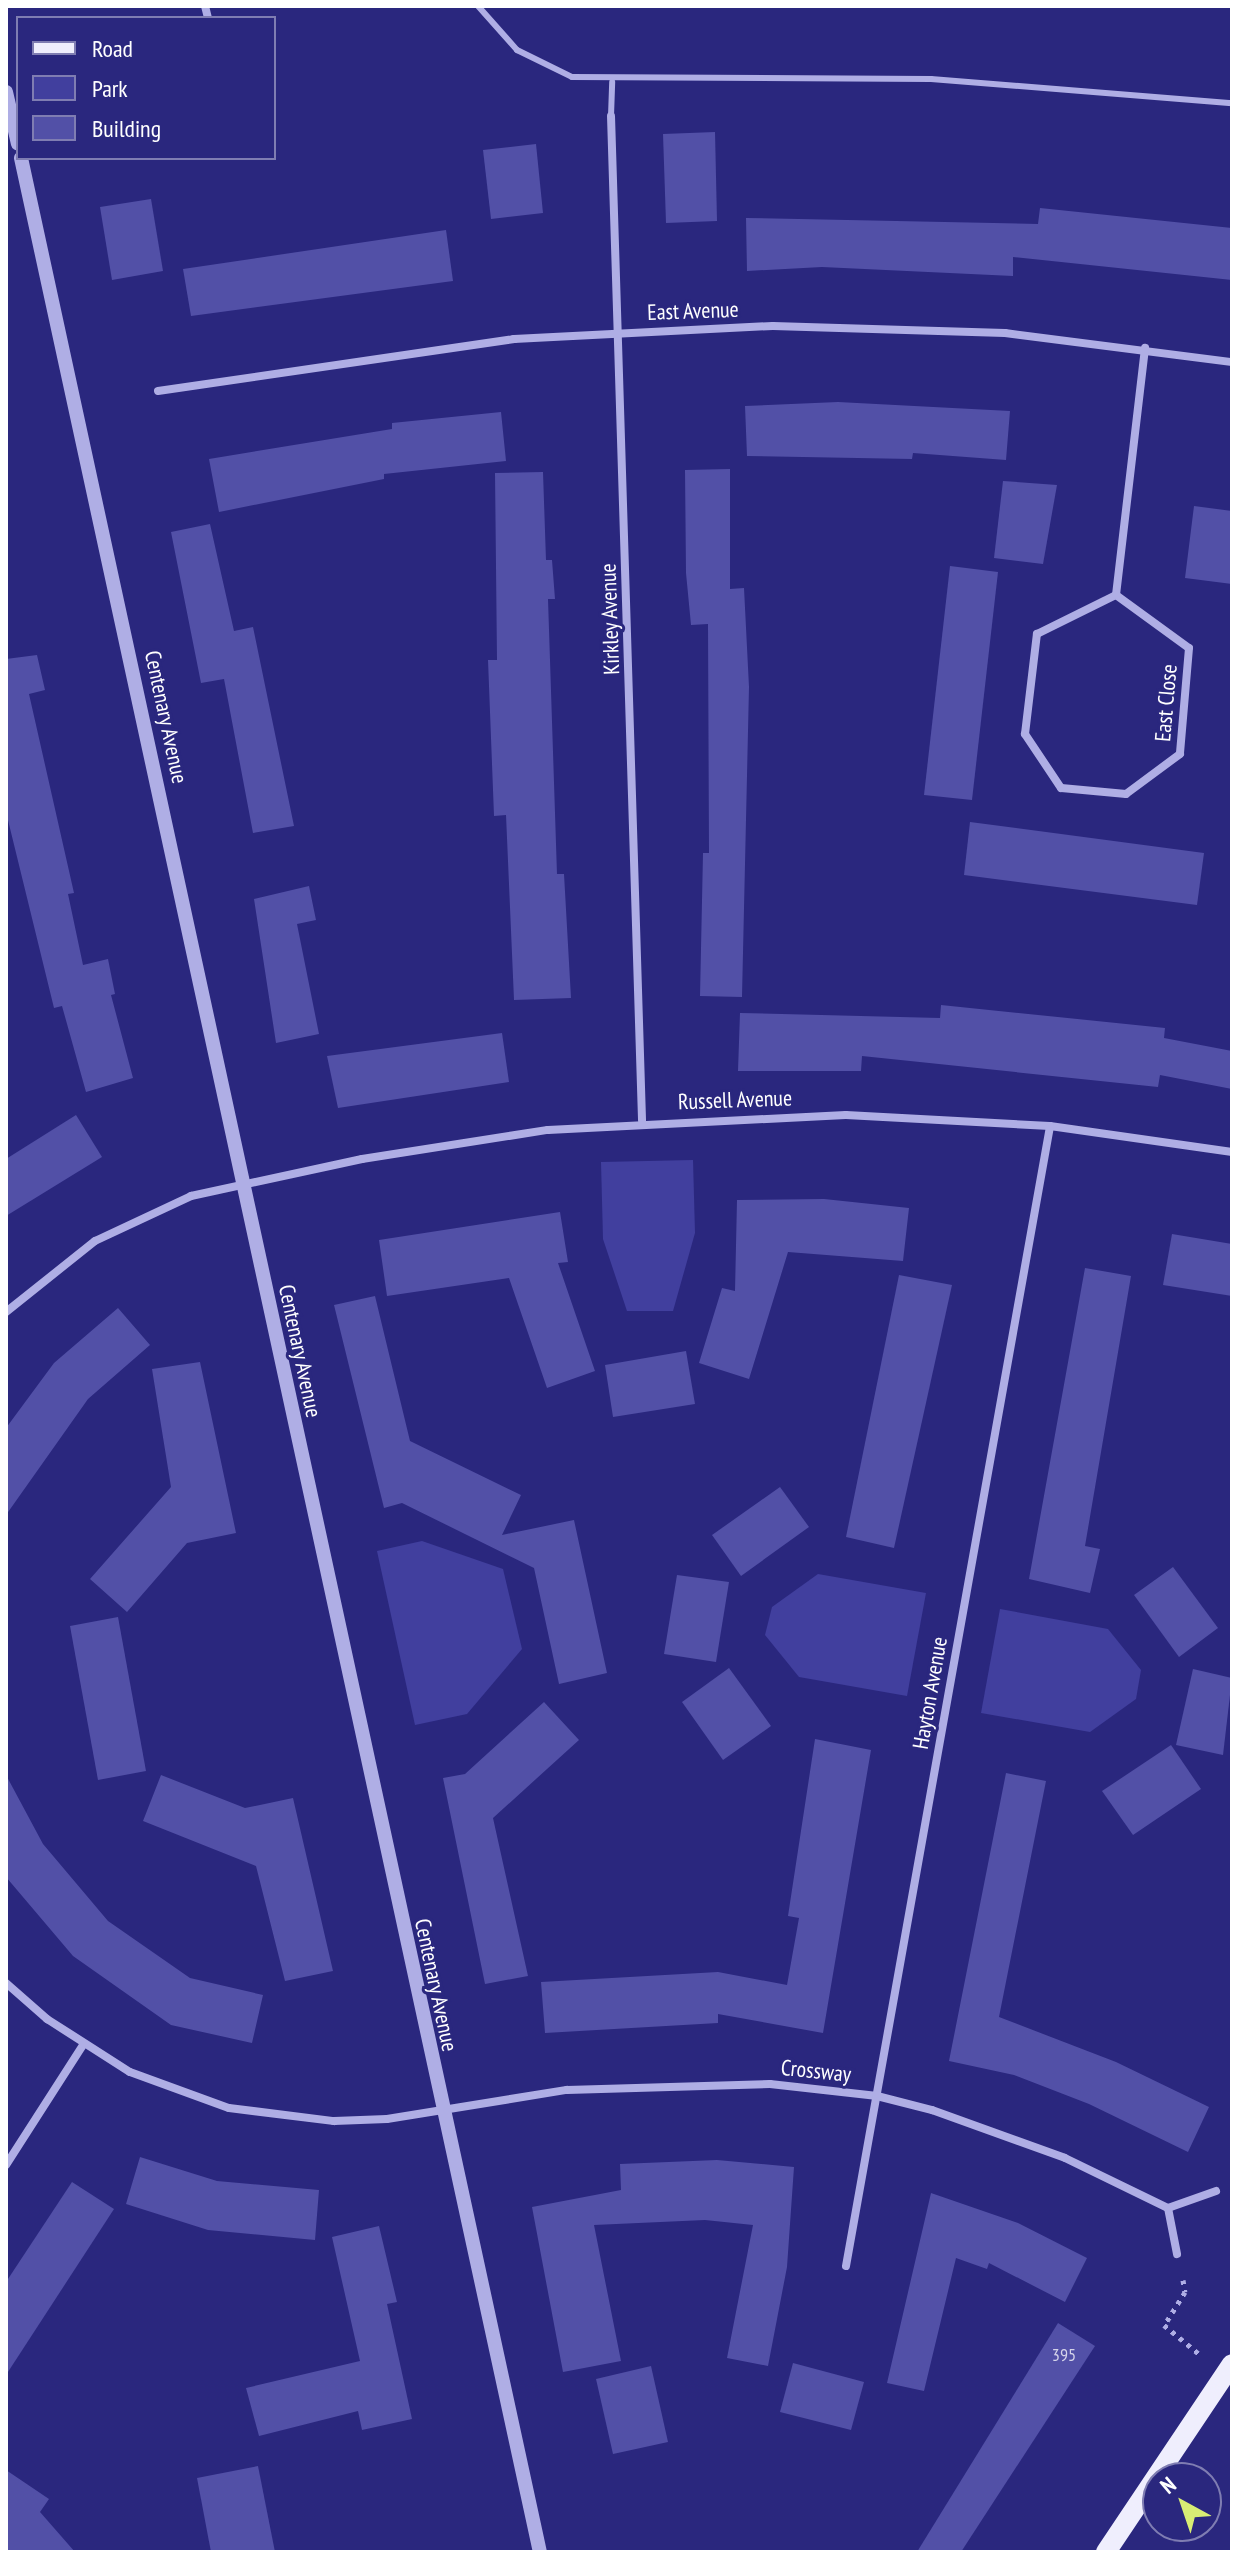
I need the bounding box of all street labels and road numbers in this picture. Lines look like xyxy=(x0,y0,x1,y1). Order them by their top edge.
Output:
street label: East Avenue xyxy=(647,296,739,326)
street label: Kirkley Avenue xyxy=(595,562,625,676)
street label: Centenary Avenue xyxy=(139,648,193,786)
street label: East Close xyxy=(1149,663,1183,743)
street label: Russell Avenue xyxy=(677,1085,793,1115)
street label: Centenary Avenue xyxy=(273,1282,327,1420)
street label: Hayton Avenue xyxy=(907,1634,953,1752)
street label: Centenary Avenue xyxy=(409,1916,463,2054)
street label: Crossway xyxy=(780,2054,852,2088)

